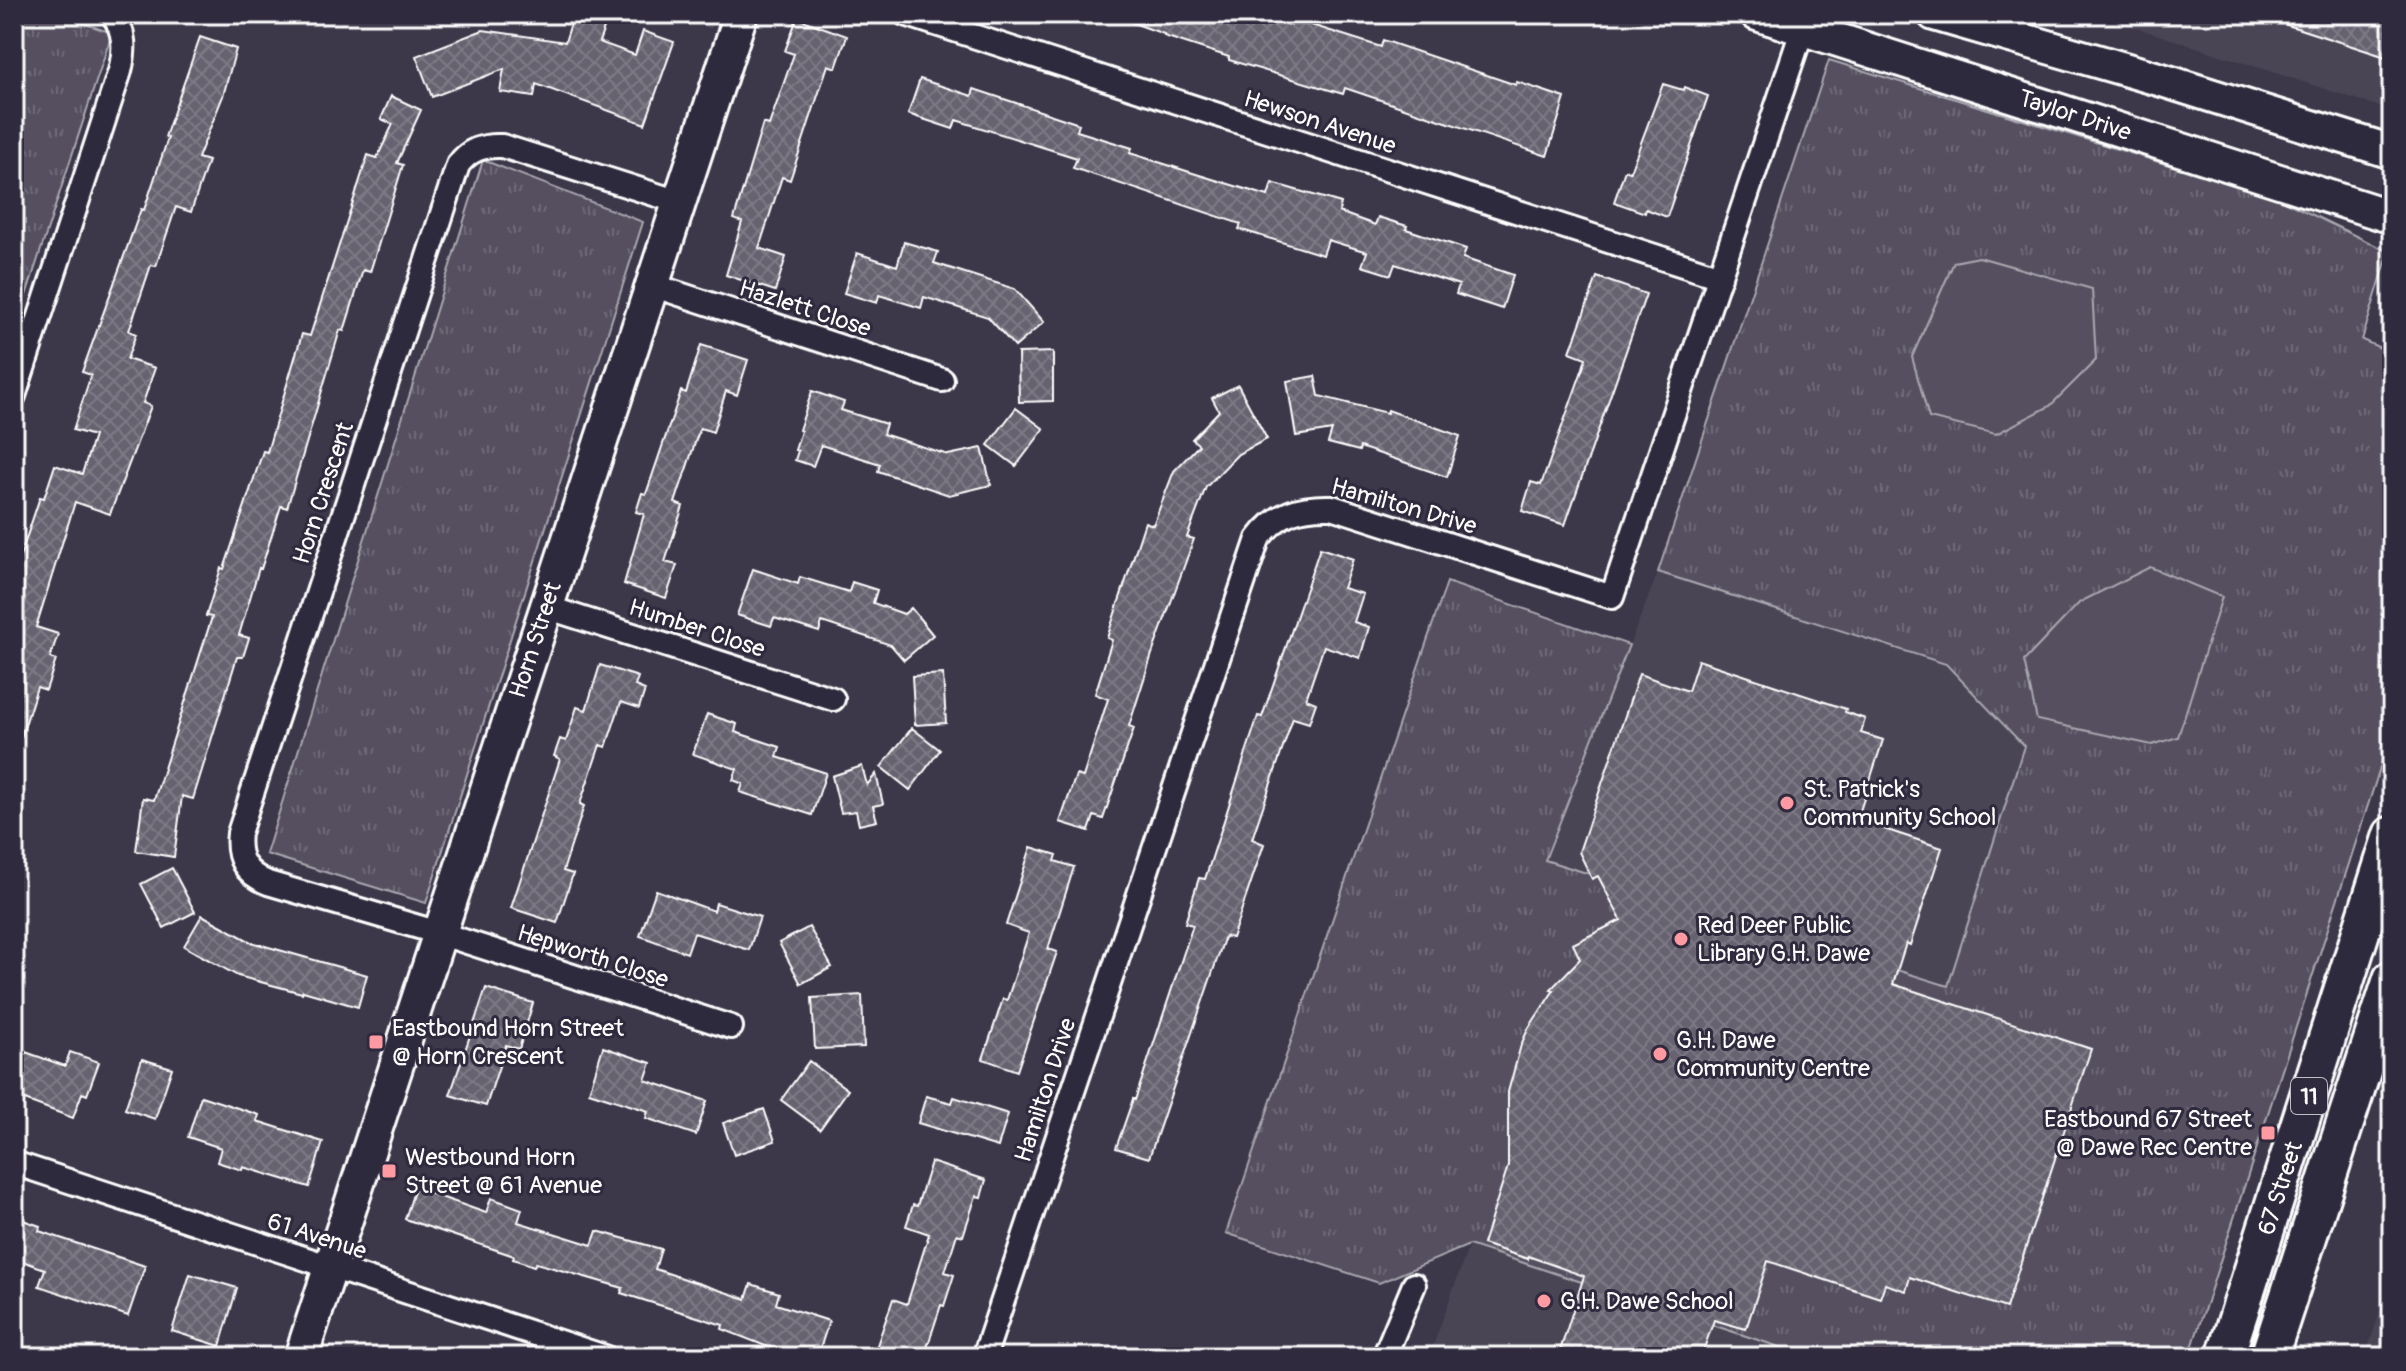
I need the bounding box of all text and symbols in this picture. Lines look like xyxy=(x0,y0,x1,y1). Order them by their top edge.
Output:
street label: Hewson Avenue xyxy=(1240,84,1400,161)
street label: Taylor Drive xyxy=(2015,84,2135,147)
street label: Hazlett Close xyxy=(735,274,875,343)
street label: Horn Crescent xyxy=(287,418,360,568)
street label: Hamilton Drive xyxy=(1328,472,1480,541)
street label: Horn Street xyxy=(503,578,568,702)
street label: Humber Close xyxy=(625,593,769,664)
place label: St. Patrick's Community School xyxy=(1803,775,1997,832)
marker: St. Patrick's Community School xyxy=(1778,794,1796,812)
place label: Red Deer Public Library G.H. Dawe xyxy=(1697,911,1870,968)
street label: Hepworth Close xyxy=(514,918,672,995)
marker: Red Deer Public Library G.H. Dawe xyxy=(1672,930,1690,948)
place label: Eastbound Horn Street @ Horn Crescent xyxy=(392,1014,624,1071)
street label: Hamilton Drive xyxy=(1009,1014,1082,1166)
place label: G.H. Dawe Community Centre xyxy=(1676,1026,1870,1083)
marker: Eastbound Horn Street @ Horn Crescent xyxy=(367,1033,385,1051)
marker: G.H. Dawe Community Centre xyxy=(1651,1045,1669,1063)
road number: 11 xyxy=(2291,1078,2327,1114)
place label: Eastbound 67 Street @ Dawe Rec Centre xyxy=(2044,1105,2252,1162)
marker: Eastbound 67 Street @ Dawe Rec Centre xyxy=(2259,1124,2277,1142)
street label: 67 Street xyxy=(2252,1137,2309,1239)
place label: Westbound Horn Street @ 61 Avenue xyxy=(405,1143,602,1200)
marker: Westbound Horn Street @ 61 Avenue xyxy=(380,1162,398,1180)
street label: 61 Avenue xyxy=(264,1207,370,1266)
place label: G.H. Dawe School xyxy=(1560,1287,1734,1316)
marker: G.H. Dawe School xyxy=(1535,1292,1553,1310)

